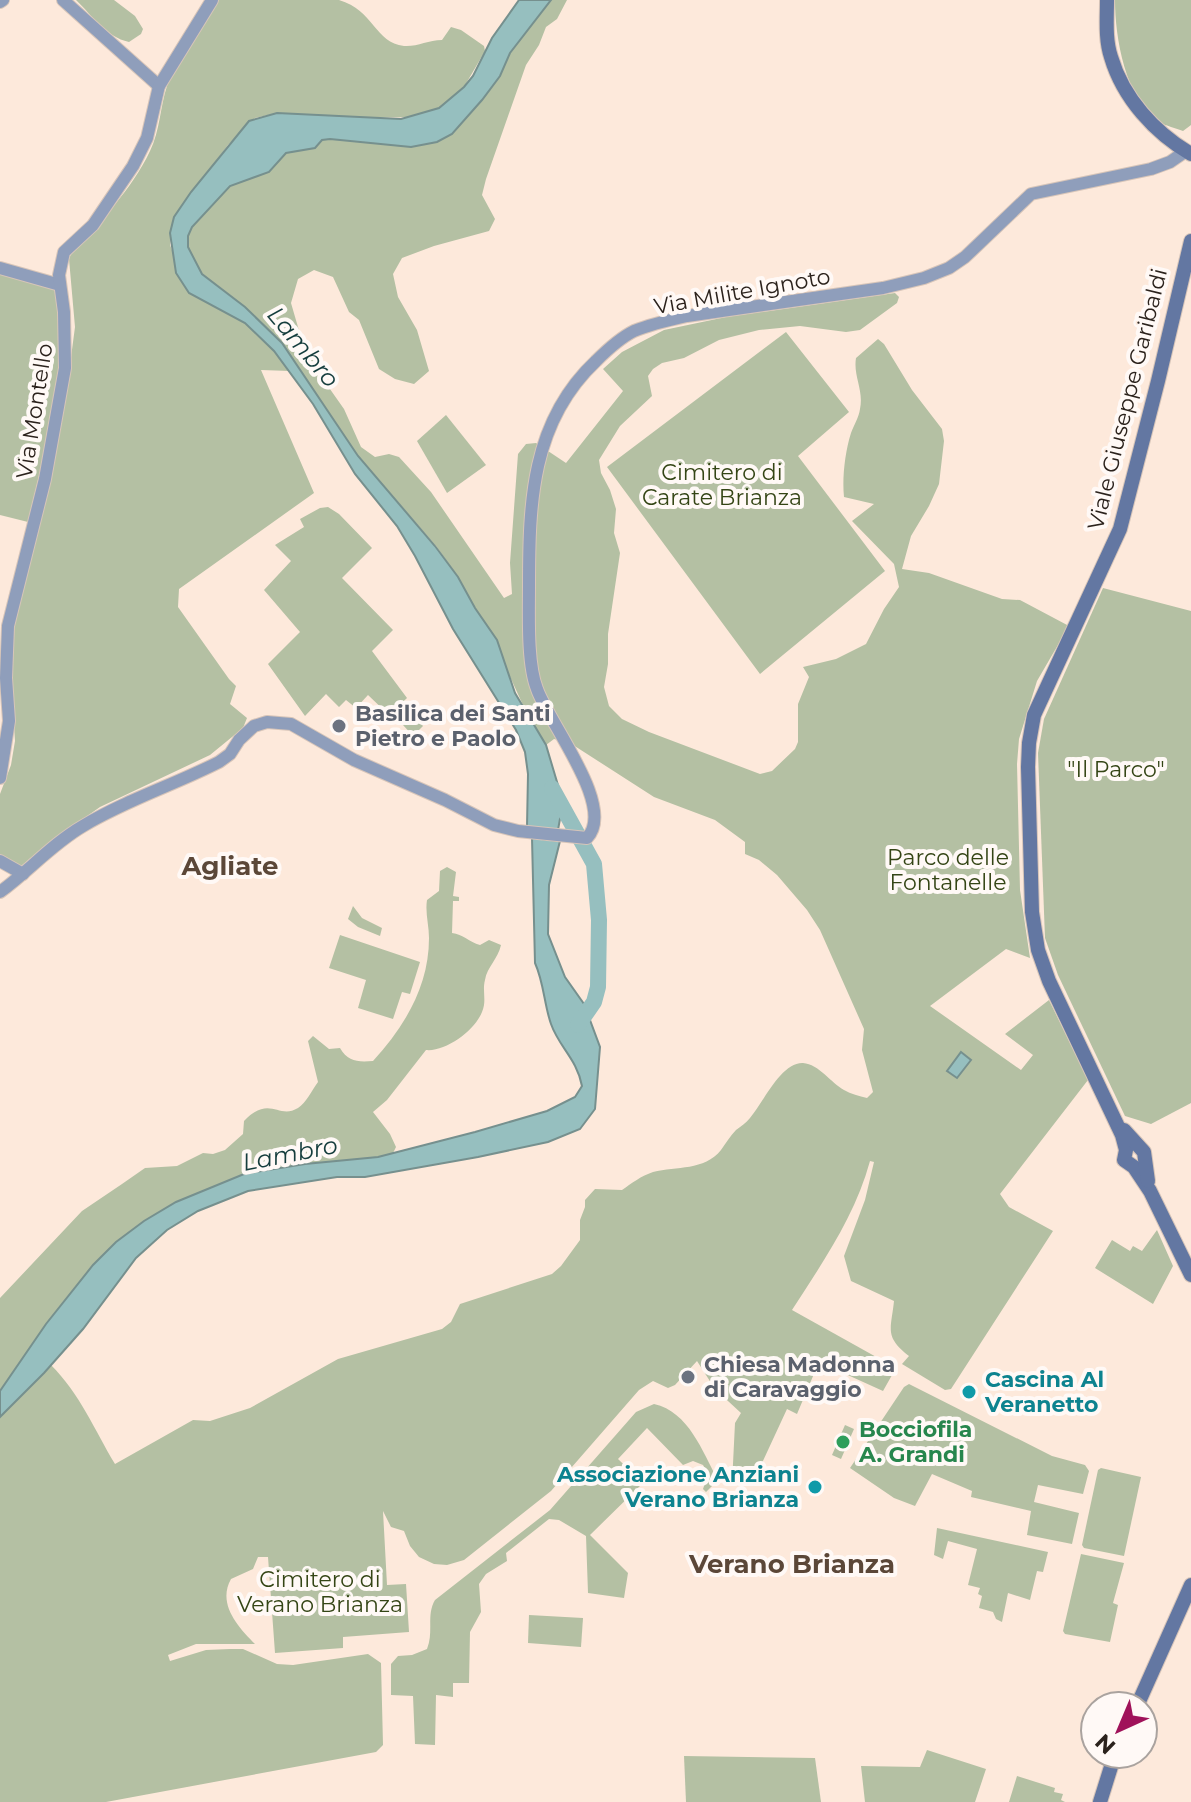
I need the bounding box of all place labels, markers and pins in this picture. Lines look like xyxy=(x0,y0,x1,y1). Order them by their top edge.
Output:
place label: Basilica dei Santi Pietro e Paolo xyxy=(355,700,551,752)
marker: Basilica dei Santi Pietro e Paolo xyxy=(330,717,348,735)
place label: Chiesa Madonna di Caravaggio xyxy=(704,1351,895,1403)
place label: Cascina Al Veranetto xyxy=(984,1366,1104,1418)
marker: Chiesa Madonna di Caravaggio xyxy=(679,1368,697,1386)
marker: Cascina Al Veranetto xyxy=(960,1383,978,1401)
place label: Bocciofila A. Grandi xyxy=(858,1416,972,1468)
marker: Bocciofila A. Grandi xyxy=(834,1433,852,1451)
place label: Associazione Anziani Verano Brianza xyxy=(556,1461,799,1513)
marker: Associazione Anziani Verano Brianza xyxy=(806,1478,824,1496)

